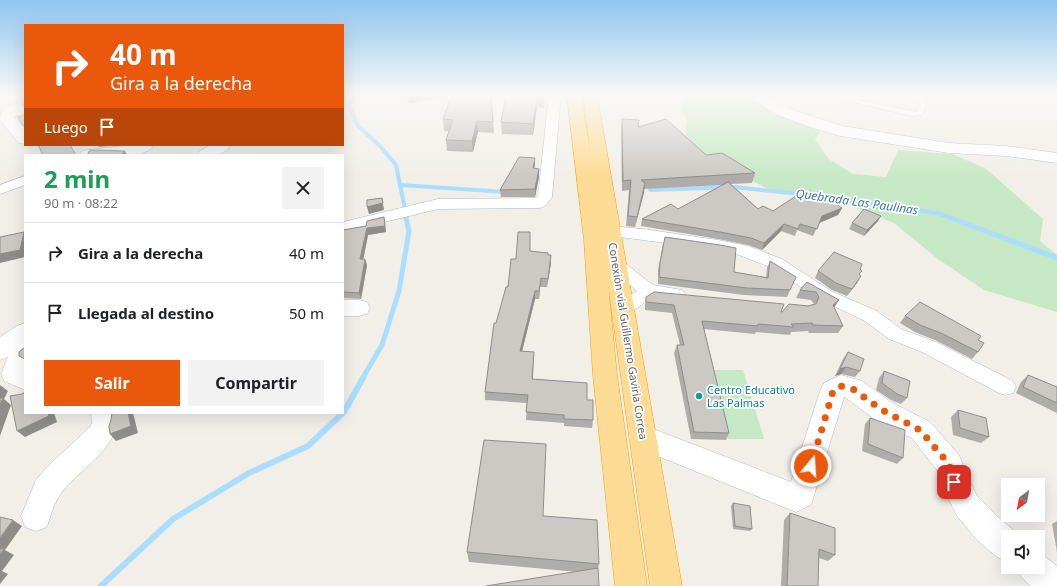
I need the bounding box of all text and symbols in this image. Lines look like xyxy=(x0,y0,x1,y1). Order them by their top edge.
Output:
text: 40 m xyxy=(110,35,177,73)
icon: right xyxy=(44,40,96,92)
text: Gira a la derecha xyxy=(110,71,252,95)
icon: arrive xyxy=(96,116,118,138)
text: Luego xyxy=(44,117,88,137)
text: 2 min xyxy=(44,162,110,195)
button: close xyxy=(282,167,324,209)
water label: Quebrada Las Paulinas xyxy=(795,185,919,219)
text: 90 m · 08:22 xyxy=(44,194,118,212)
street label: Conexión vial Guillermo Gaviria Correa xyxy=(605,241,651,441)
icon: right xyxy=(44,242,66,264)
text: Gira a la derecha xyxy=(78,243,203,263)
text: 40 m xyxy=(289,243,324,263)
icon: arrive xyxy=(44,302,66,324)
text: Llegada al destino xyxy=(78,303,214,323)
text: 50 m xyxy=(289,303,324,323)
button: Salir xyxy=(44,360,180,406)
button: Compartir xyxy=(188,360,324,406)
place label: Centro Educativo Las Palmas xyxy=(707,382,795,410)
marker: Centro Educativo Las Palmas xyxy=(694,391,704,401)
position arrow xyxy=(790,445,832,487)
pin xyxy=(937,465,971,499)
icon: arrive xyxy=(943,471,965,493)
north arrow xyxy=(1001,478,1045,522)
map controls xyxy=(1001,478,1045,574)
button: sound xyxy=(1001,530,1045,574)

